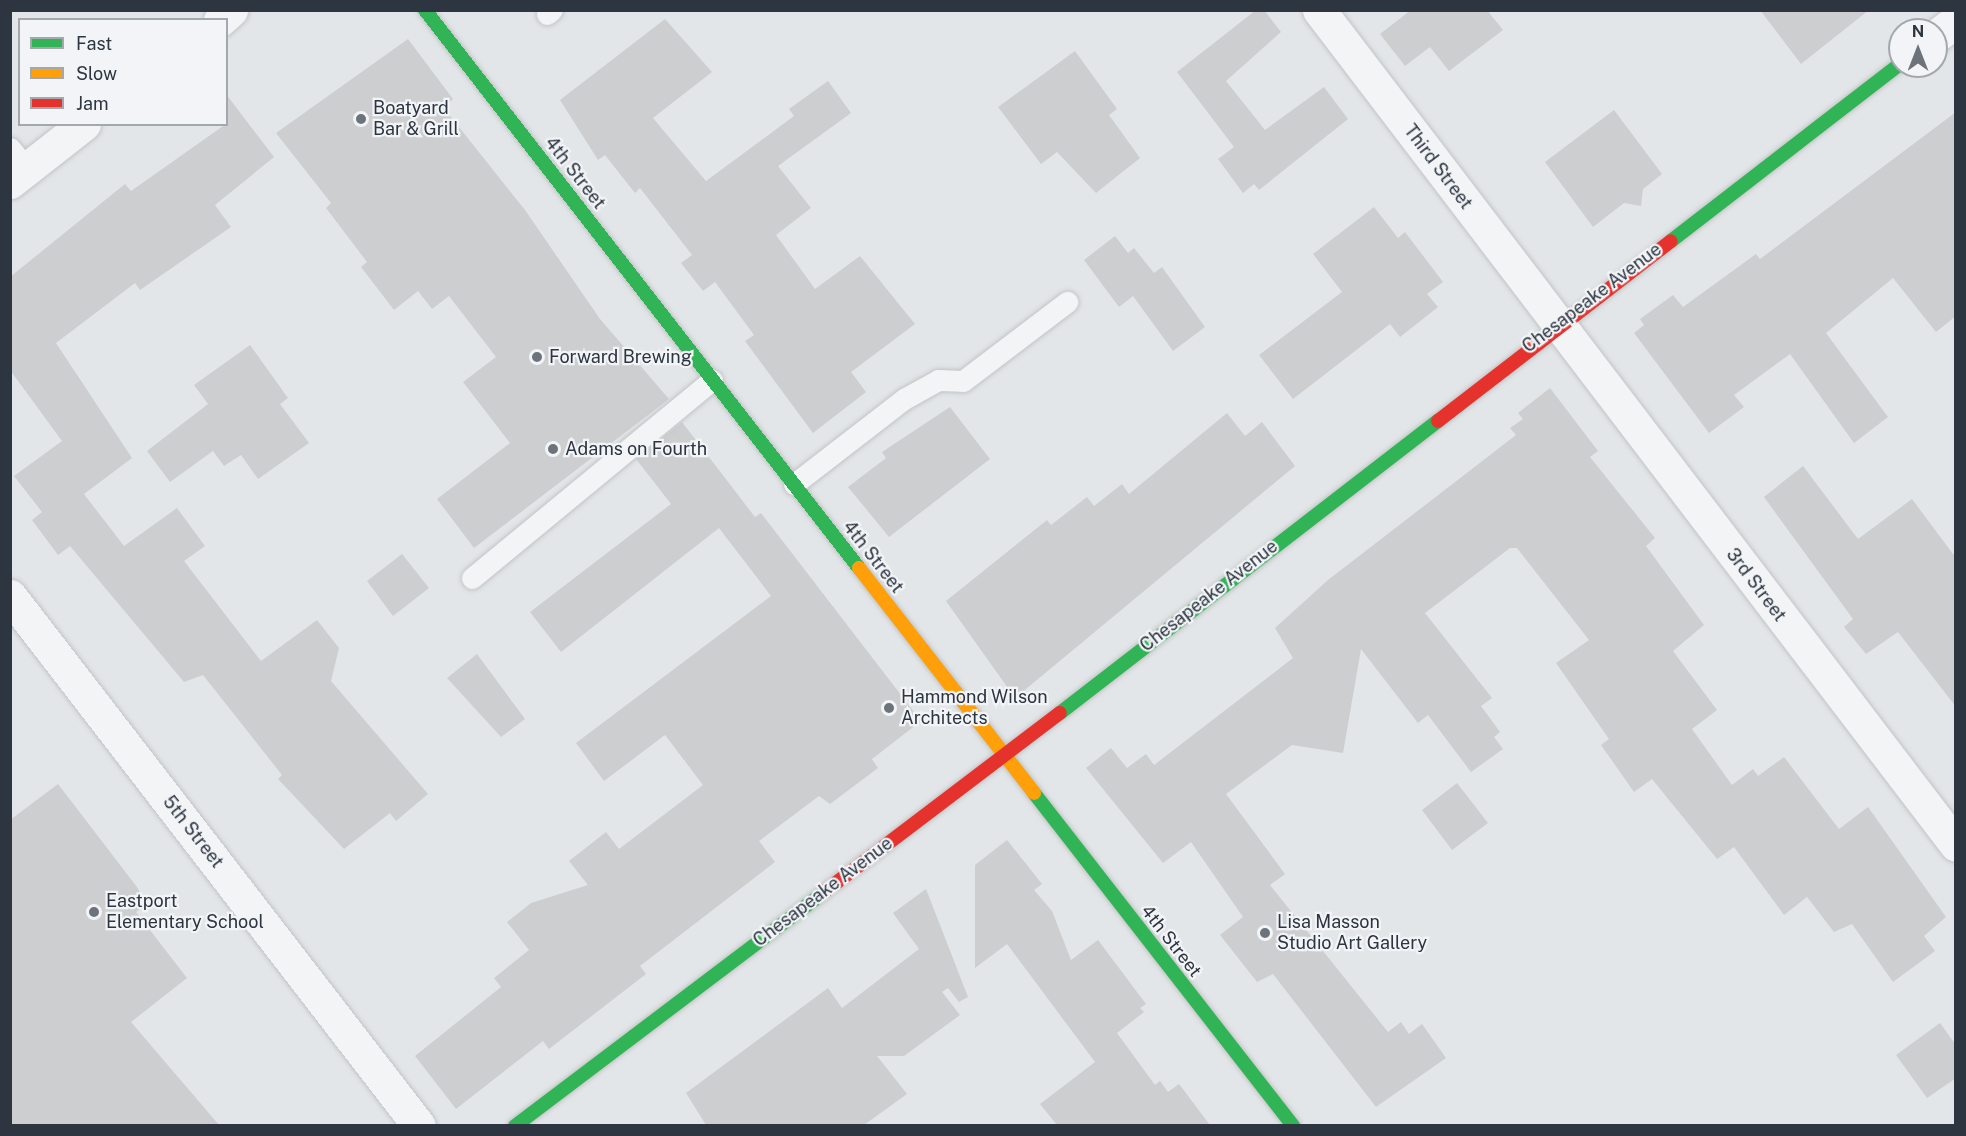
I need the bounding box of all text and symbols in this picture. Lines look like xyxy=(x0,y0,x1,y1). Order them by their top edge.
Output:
legend xyxy=(18,18,228,126)
north arrow xyxy=(1888,18,1948,78)
text: N xyxy=(1912,22,1924,41)
text: Fast xyxy=(76,33,112,54)
text: Slow xyxy=(76,63,117,84)
text: Jam xyxy=(76,93,109,114)
place label: Boatyard Bar & Grill xyxy=(373,98,459,140)
marker: Boatyard Bar & Grill xyxy=(354,112,368,126)
street label: Third Street xyxy=(1399,120,1477,214)
street label: 4th Street xyxy=(540,133,610,213)
street label: Chesapeake Avenue xyxy=(1518,239,1666,357)
place label: Forward Brewing xyxy=(549,346,692,368)
marker: Forward Brewing xyxy=(530,350,544,364)
place label: Adams on Fourth xyxy=(565,438,707,460)
marker: Adams on Fourth xyxy=(546,442,560,456)
street label: 4th Street xyxy=(838,517,908,597)
street label: Chesapeake Avenue xyxy=(1136,536,1282,656)
street label: 3rd Street xyxy=(1722,544,1790,626)
place label: Hammond Wilson Architects xyxy=(901,687,1048,730)
marker: Hammond Wilson Architects xyxy=(882,701,896,715)
street label: 5th Street xyxy=(158,792,228,872)
street label: Chesapeake Avenue xyxy=(749,833,897,951)
place label: Eastport Elementary School xyxy=(106,891,264,934)
street label: 4th Street xyxy=(1136,901,1206,981)
marker: Eastport Elementary School xyxy=(87,905,101,919)
place label: Lisa Masson Studio Art Gallery xyxy=(1277,912,1427,954)
marker: Lisa Masson Studio Art Gallery xyxy=(1258,926,1272,940)

